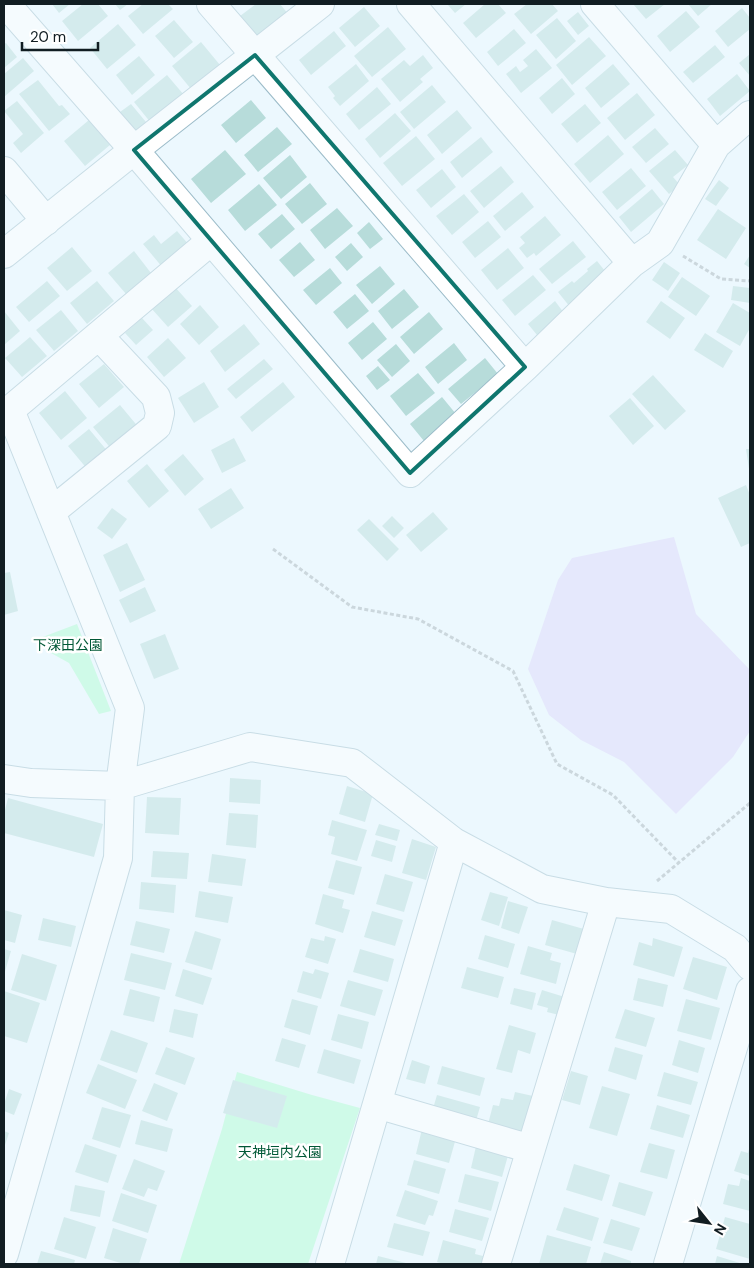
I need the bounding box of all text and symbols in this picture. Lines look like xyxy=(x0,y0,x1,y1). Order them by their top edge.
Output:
scale bar xyxy=(22,20,99,52)
text: 20 m xyxy=(30,27,66,47)
park label: 下深田公園 xyxy=(33,636,103,654)
park label: 天神垣内公園 xyxy=(238,1143,322,1161)
north arrow xyxy=(684,1198,734,1248)
text: N xyxy=(710,1221,731,1238)

